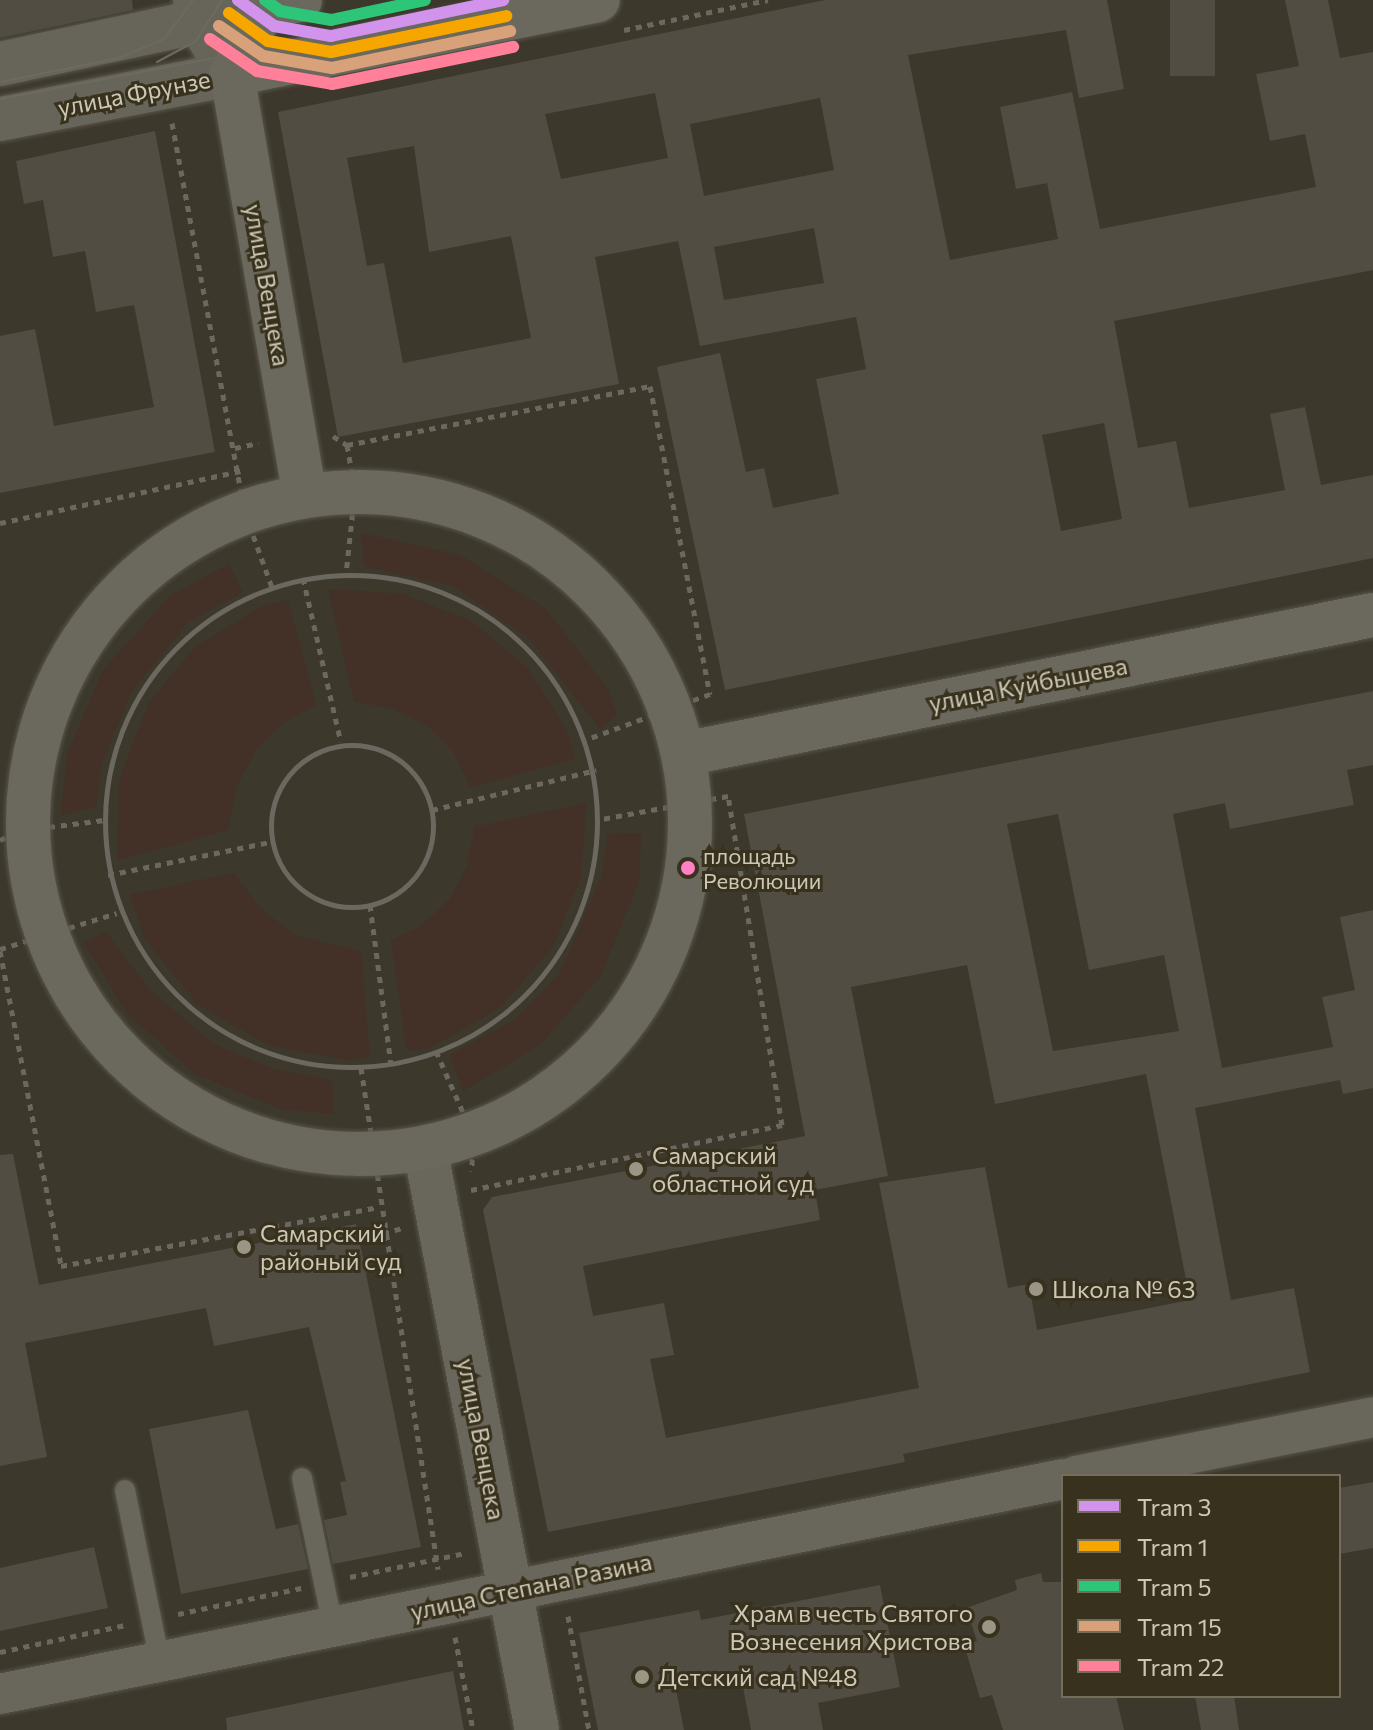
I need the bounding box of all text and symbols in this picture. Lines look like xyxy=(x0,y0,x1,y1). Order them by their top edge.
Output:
street label: улица Фрунзе xyxy=(55,64,213,122)
street label: улица Венцека xyxy=(240,202,296,368)
street label: улица Куйбышева xyxy=(926,651,1130,717)
place label: площадь Революции xyxy=(703,842,821,894)
marker: площадь Революции xyxy=(680,860,696,876)
place label: Самарский областной суд xyxy=(652,1141,814,1197)
marker: Самарский областной суд xyxy=(627,1160,645,1178)
place label: Самарский районый суд xyxy=(260,1219,402,1275)
marker: Самарский районый суд xyxy=(235,1238,253,1256)
place label: Школа № 63 xyxy=(1052,1275,1195,1303)
marker: Школа № 63 xyxy=(1027,1280,1045,1298)
street label: улица Венцека xyxy=(452,1356,512,1522)
legend xyxy=(1061,1474,1341,1698)
text: Tram 3 xyxy=(1137,1492,1212,1521)
text: Tram 1 xyxy=(1137,1532,1208,1561)
street label: улица Степана Разина xyxy=(408,1546,654,1626)
text: Tram 5 xyxy=(1137,1572,1212,1601)
place label: Храм в честь Святого Вознесения Христова xyxy=(729,1599,973,1655)
text: Tram 15 xyxy=(1137,1612,1222,1641)
marker: Храм в честь Святого Вознесения Христова xyxy=(980,1618,998,1636)
text: Tram 22 xyxy=(1137,1652,1224,1681)
place label: Детский сад №48 xyxy=(658,1663,857,1691)
marker: Детский сад №48 xyxy=(633,1668,651,1686)

